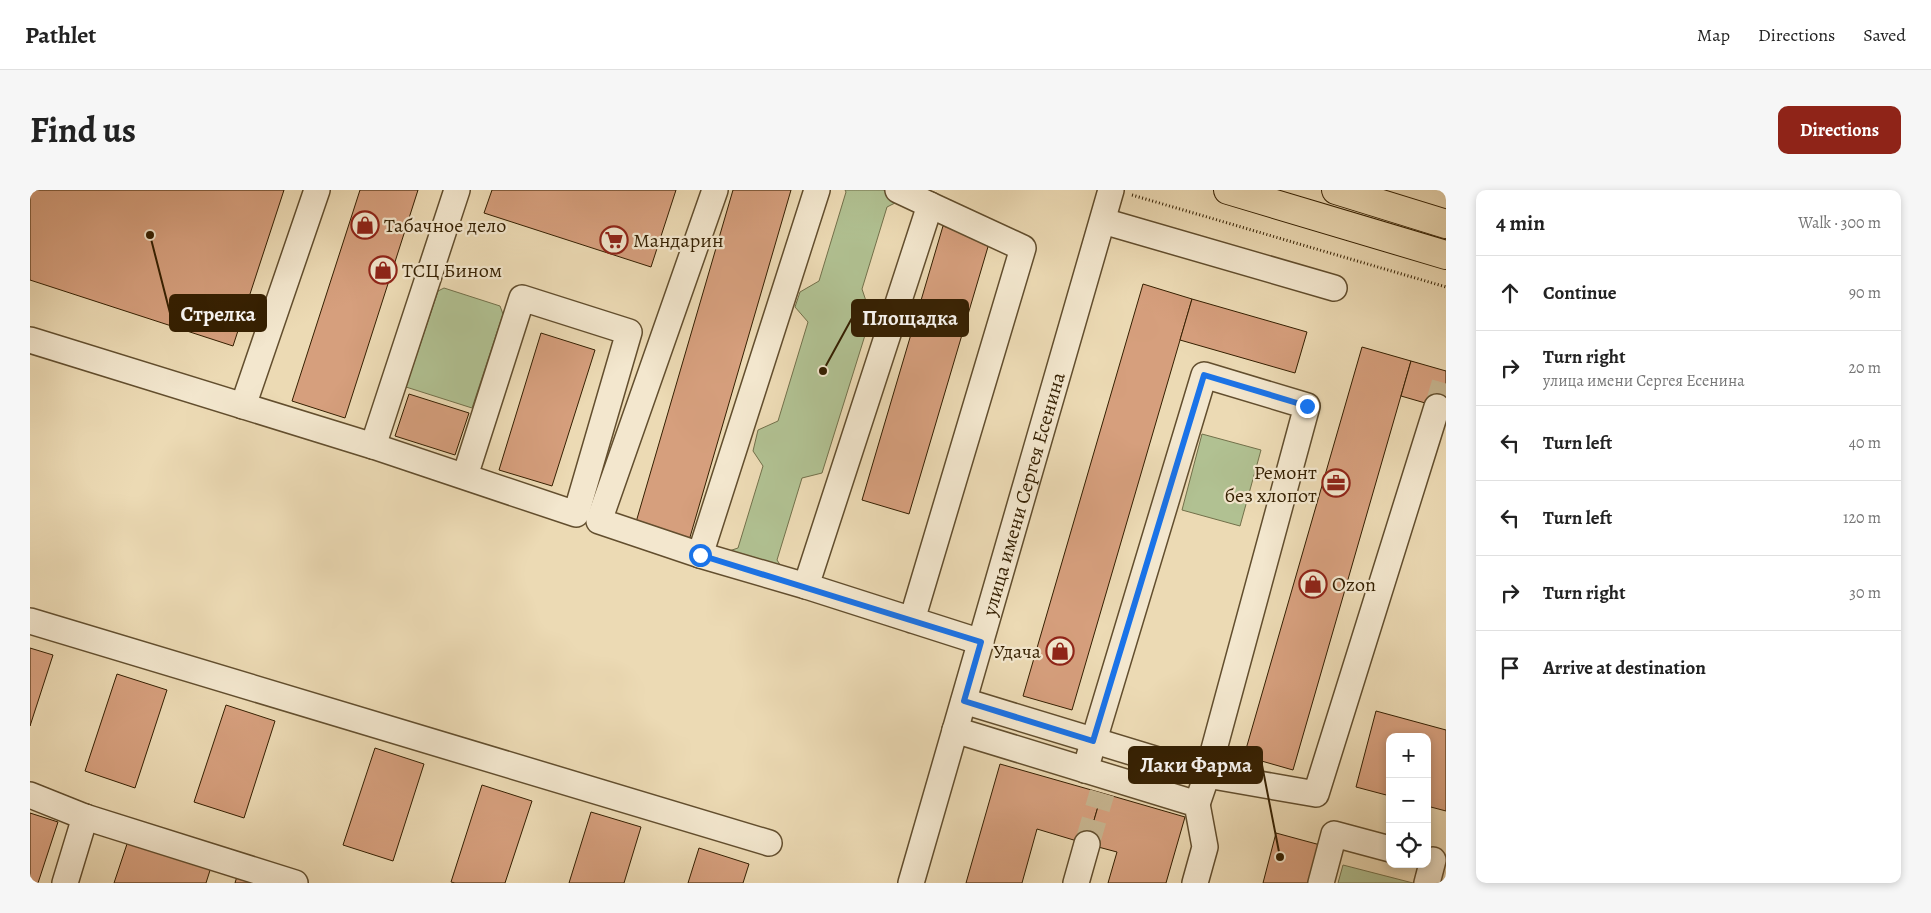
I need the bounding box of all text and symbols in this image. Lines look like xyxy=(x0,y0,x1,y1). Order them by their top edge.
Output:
text: Pathlet xyxy=(25,19,96,51)
text: Map xyxy=(1697,23,1730,47)
text: Directions xyxy=(1758,23,1835,47)
text: Saved xyxy=(1863,23,1906,47)
text: Find us xyxy=(30,106,136,154)
button: Directions xyxy=(1778,106,1901,154)
text: 4 min xyxy=(1496,209,1545,237)
shop icon: Табачное дело xyxy=(350,210,380,240)
place label: Табачное дело xyxy=(384,212,506,239)
text: Walk · 300 m xyxy=(1798,212,1881,234)
supermarket icon: Мандарин xyxy=(599,225,629,255)
place label: Мандарин xyxy=(633,227,724,254)
shop icon: ТСЦ Бином xyxy=(368,255,398,285)
place label: ТСЦ Бином xyxy=(402,257,502,284)
icon: ahead xyxy=(1496,279,1524,307)
text: Continue xyxy=(1543,280,1617,306)
text: 90 m xyxy=(1849,282,1881,304)
callout: Стрелка xyxy=(170,295,266,331)
text: Стрелка xyxy=(180,300,256,328)
callout: Площадка xyxy=(852,300,968,336)
text: Площадка xyxy=(862,304,958,332)
text: Turn right xyxy=(1543,344,1625,370)
icon: right xyxy=(1496,354,1524,382)
text: 20 m xyxy=(1848,357,1881,379)
street label: улица имени Сергея Есенина xyxy=(976,368,1072,620)
text: улица имени Сергея Есенина xyxy=(1543,370,1745,392)
route end xyxy=(1296,395,1319,418)
icon: left xyxy=(1496,429,1524,457)
text: Turn left xyxy=(1543,430,1612,456)
text: 40 m xyxy=(1849,432,1881,454)
place label: Ремонт без хлопот xyxy=(1225,459,1317,509)
office icon: Ремонт без хлопот xyxy=(1321,468,1351,498)
icon: left xyxy=(1496,504,1524,532)
text: Turn left xyxy=(1543,505,1612,531)
text: 120 m xyxy=(1843,507,1881,529)
route start xyxy=(689,544,712,567)
shop icon: Ozon xyxy=(1298,569,1328,599)
place label: Ozon xyxy=(1332,571,1376,598)
icon: right xyxy=(1496,579,1524,607)
text: Turn right xyxy=(1543,580,1625,606)
text: 30 m xyxy=(1849,582,1881,604)
shop icon: Удача xyxy=(1045,636,1075,666)
place label: Удача xyxy=(993,638,1042,665)
icon: arrive xyxy=(1496,654,1524,682)
text: Arrive at destination xyxy=(1543,655,1706,681)
map controls xyxy=(1386,733,1431,868)
button: + xyxy=(1386,733,1431,778)
callout: Лаки Фарма xyxy=(1129,747,1262,783)
text: Лаки Фарма xyxy=(1140,751,1252,779)
button: − xyxy=(1386,778,1431,823)
button: locate xyxy=(1386,823,1431,868)

